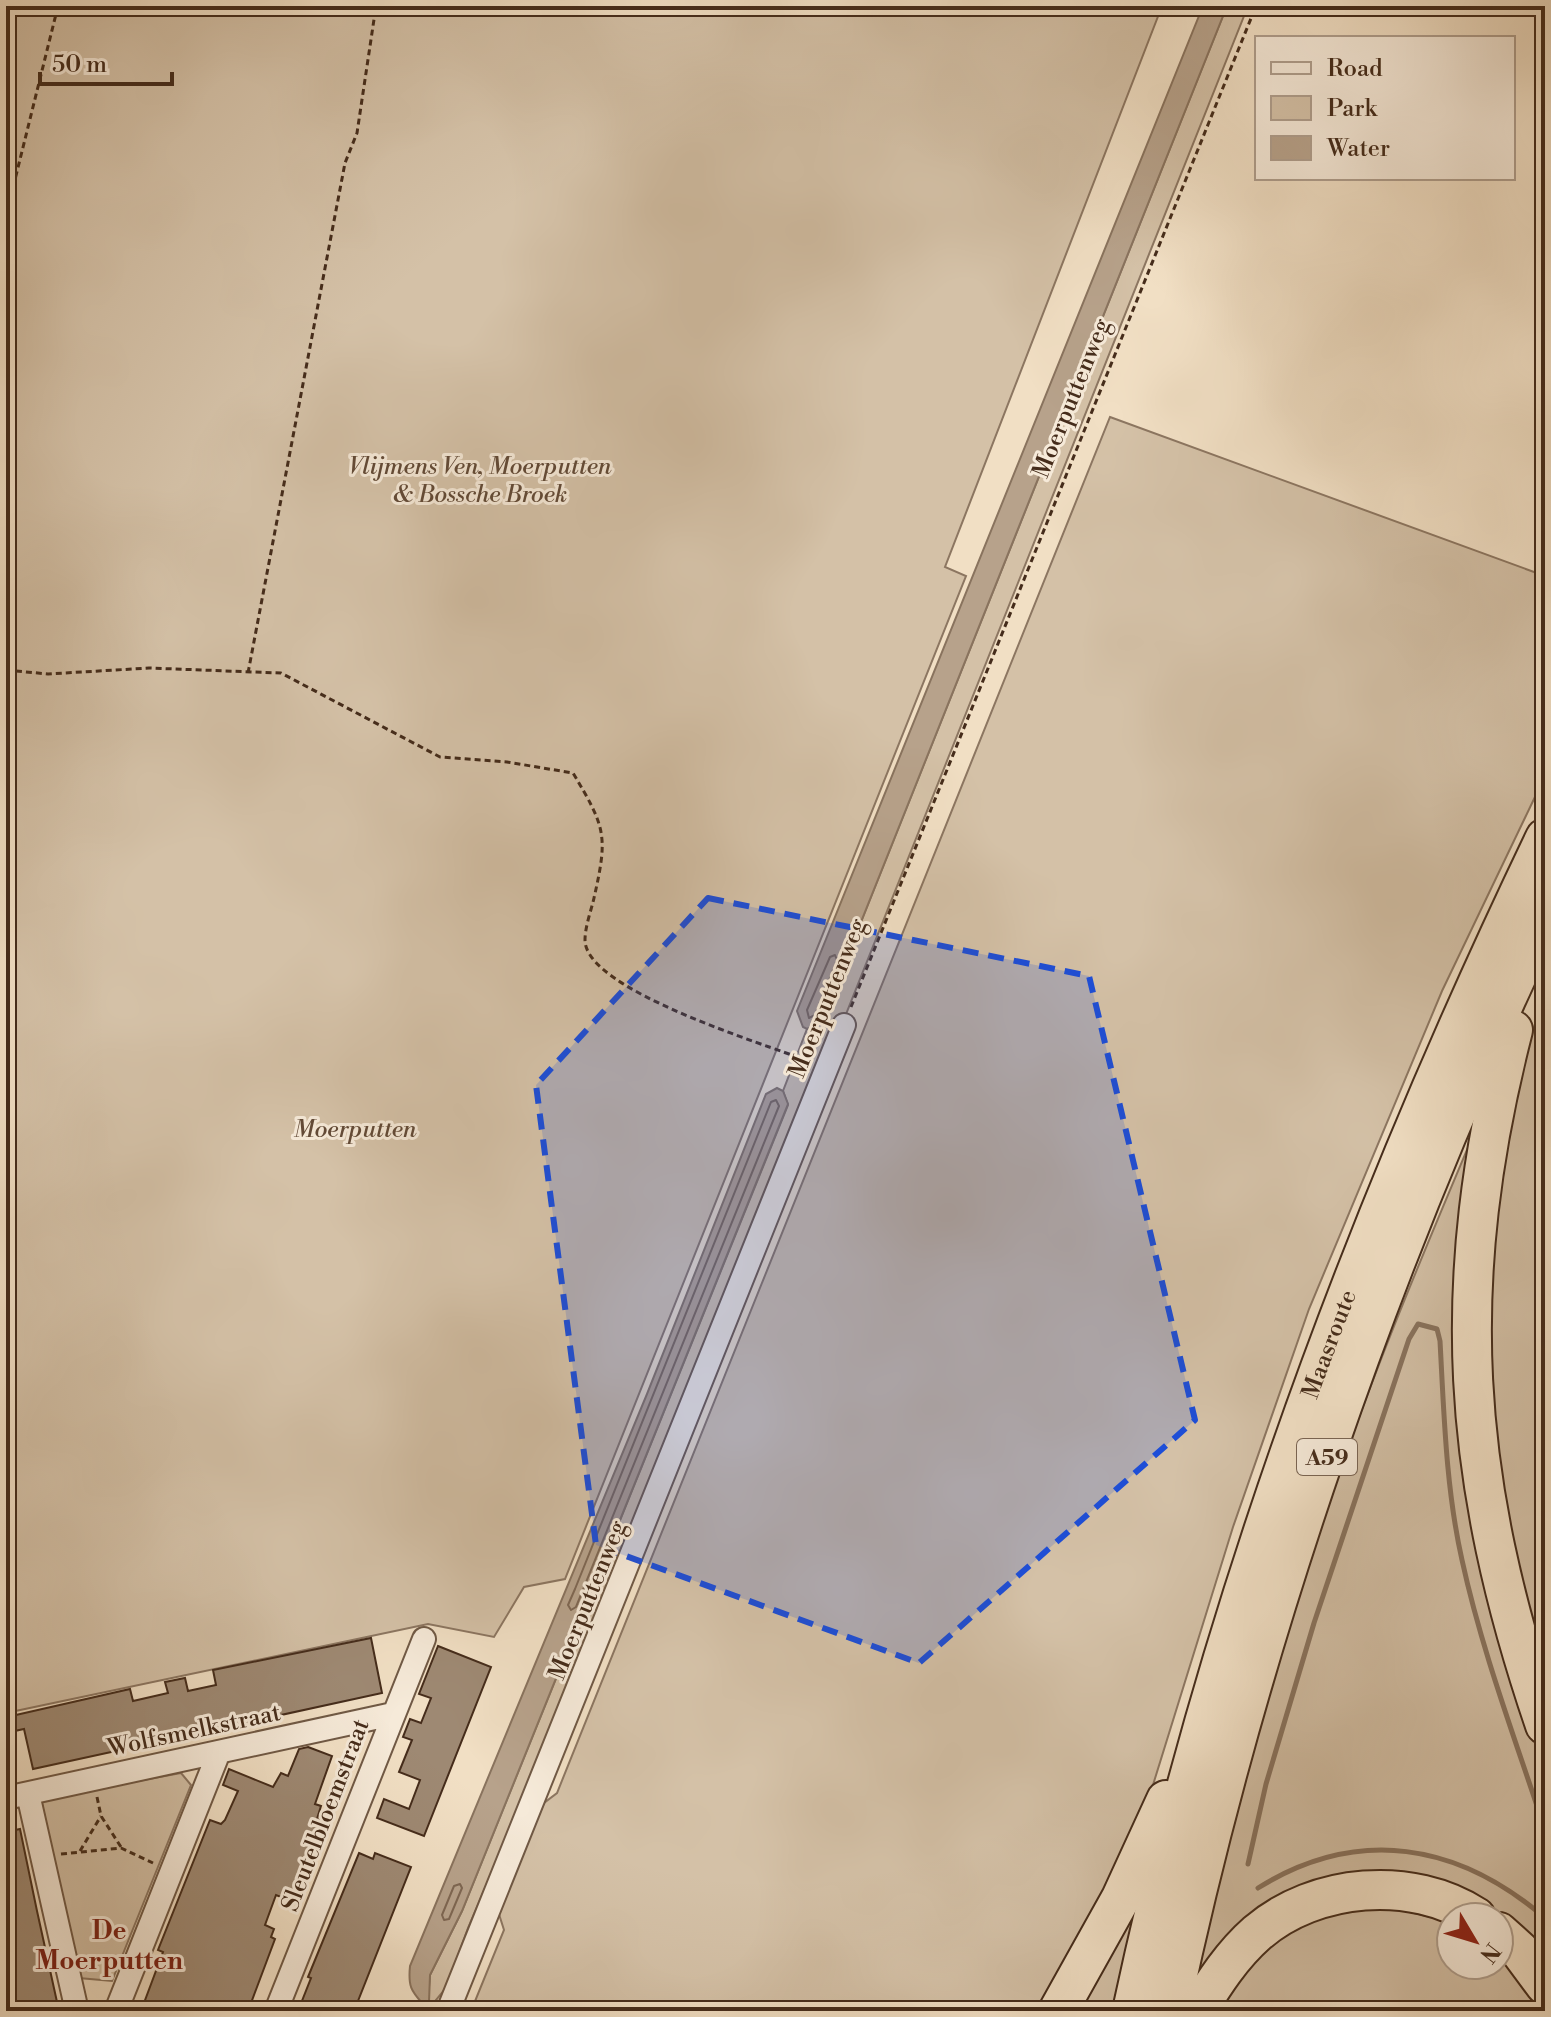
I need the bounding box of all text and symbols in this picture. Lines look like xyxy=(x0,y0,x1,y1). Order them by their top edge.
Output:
scale bar xyxy=(40,36,172,86)
legend xyxy=(1255,36,1515,180)
text: 50 m xyxy=(52,50,107,80)
text: Road xyxy=(1327,54,1383,84)
text: Park xyxy=(1327,94,1378,124)
text: Water xyxy=(1326,134,1390,164)
street label: Moerputtenweg xyxy=(1026,314,1118,483)
park label: Vlijmens Ven, Moerputten & Bossche Broek xyxy=(349,452,612,510)
street label: Moerputtenweg xyxy=(782,914,874,1083)
park label: Moerputten xyxy=(294,1115,417,1145)
street label: Maasroute xyxy=(1296,1286,1364,1403)
road number: A59 xyxy=(1297,1439,1357,1475)
street label: Moerputtenweg xyxy=(542,1516,634,1685)
street label: Wolfsmelkstraat xyxy=(104,1698,284,1764)
street label: Sleutelbloemstraat xyxy=(275,1714,377,1916)
north arrow xyxy=(1435,1901,1515,1981)
district label: De Moerputten xyxy=(35,1915,183,1977)
text: N xyxy=(1473,1937,1506,1968)

